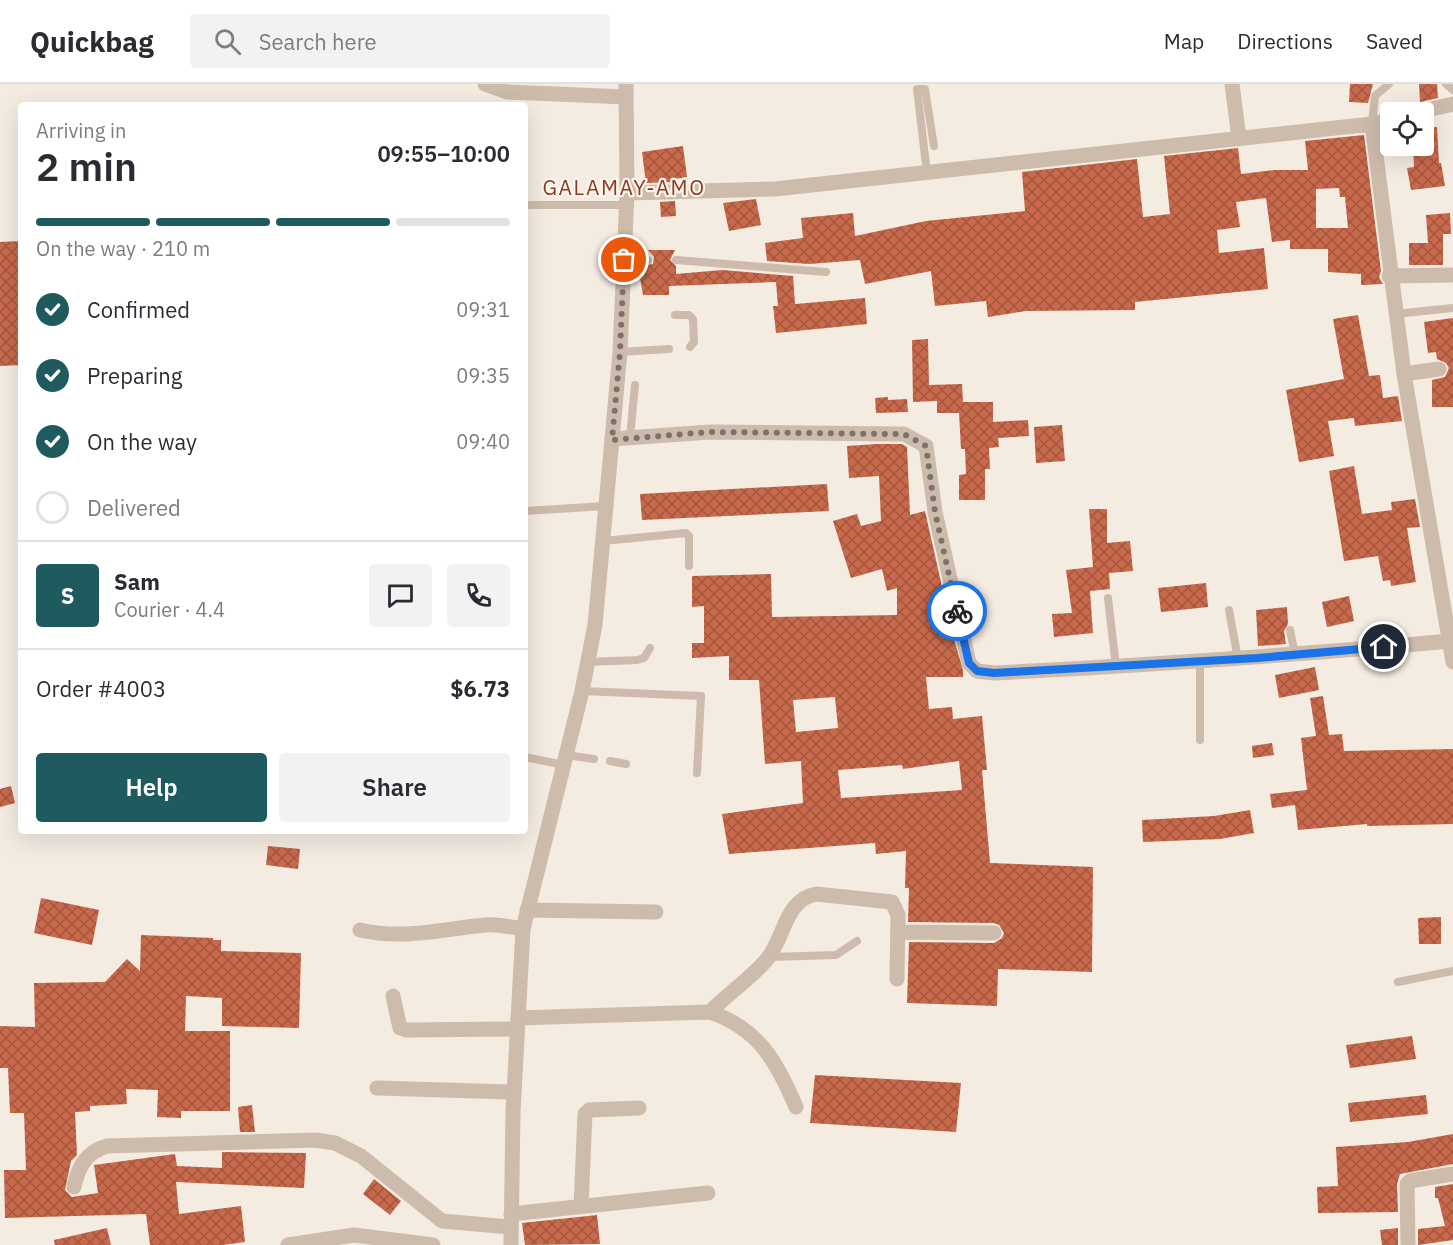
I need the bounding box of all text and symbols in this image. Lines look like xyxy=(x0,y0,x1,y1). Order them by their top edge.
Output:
search box xyxy=(190,14,610,68)
text: Quickbag xyxy=(30,23,154,60)
icon: search xyxy=(211,25,244,58)
text: Search here xyxy=(259,27,377,56)
text: Map xyxy=(1164,27,1204,55)
text: Directions xyxy=(1237,27,1333,55)
text: Saved xyxy=(1366,27,1423,55)
map controls xyxy=(1380,102,1434,156)
button: locate xyxy=(1380,102,1434,156)
text: Arriving in xyxy=(36,117,126,144)
text: 09:55–10:00 xyxy=(377,139,510,168)
text: 2 min xyxy=(36,141,137,192)
district label: GALAMAY-AMO xyxy=(542,173,706,201)
pin xyxy=(598,234,649,285)
text: On the way · 210 m xyxy=(36,235,210,262)
icon: bag xyxy=(607,243,640,276)
icon: check xyxy=(36,293,69,326)
text: Confirmed xyxy=(87,295,190,324)
text: 09:31 xyxy=(456,296,510,323)
icon: check xyxy=(36,359,69,392)
text: Preparing xyxy=(87,361,182,390)
text: 09:35 xyxy=(456,362,510,389)
icon: check xyxy=(36,425,69,458)
text: On the way xyxy=(87,427,197,456)
text: 09:40 xyxy=(456,428,510,455)
text: Delivered xyxy=(87,493,181,522)
button: chat xyxy=(369,564,432,627)
button: phone xyxy=(447,564,510,627)
text: Sam xyxy=(114,567,160,596)
text: S xyxy=(61,581,74,610)
courier xyxy=(927,581,987,641)
icon: bike xyxy=(941,595,974,628)
text: Courier · 4.4 xyxy=(114,596,225,623)
pin xyxy=(1358,621,1409,672)
icon: home xyxy=(1367,630,1400,663)
text: Order #4003 xyxy=(36,674,166,703)
text: $6.73 xyxy=(450,674,510,703)
button: Help xyxy=(36,753,267,822)
button: Share xyxy=(279,753,510,822)

